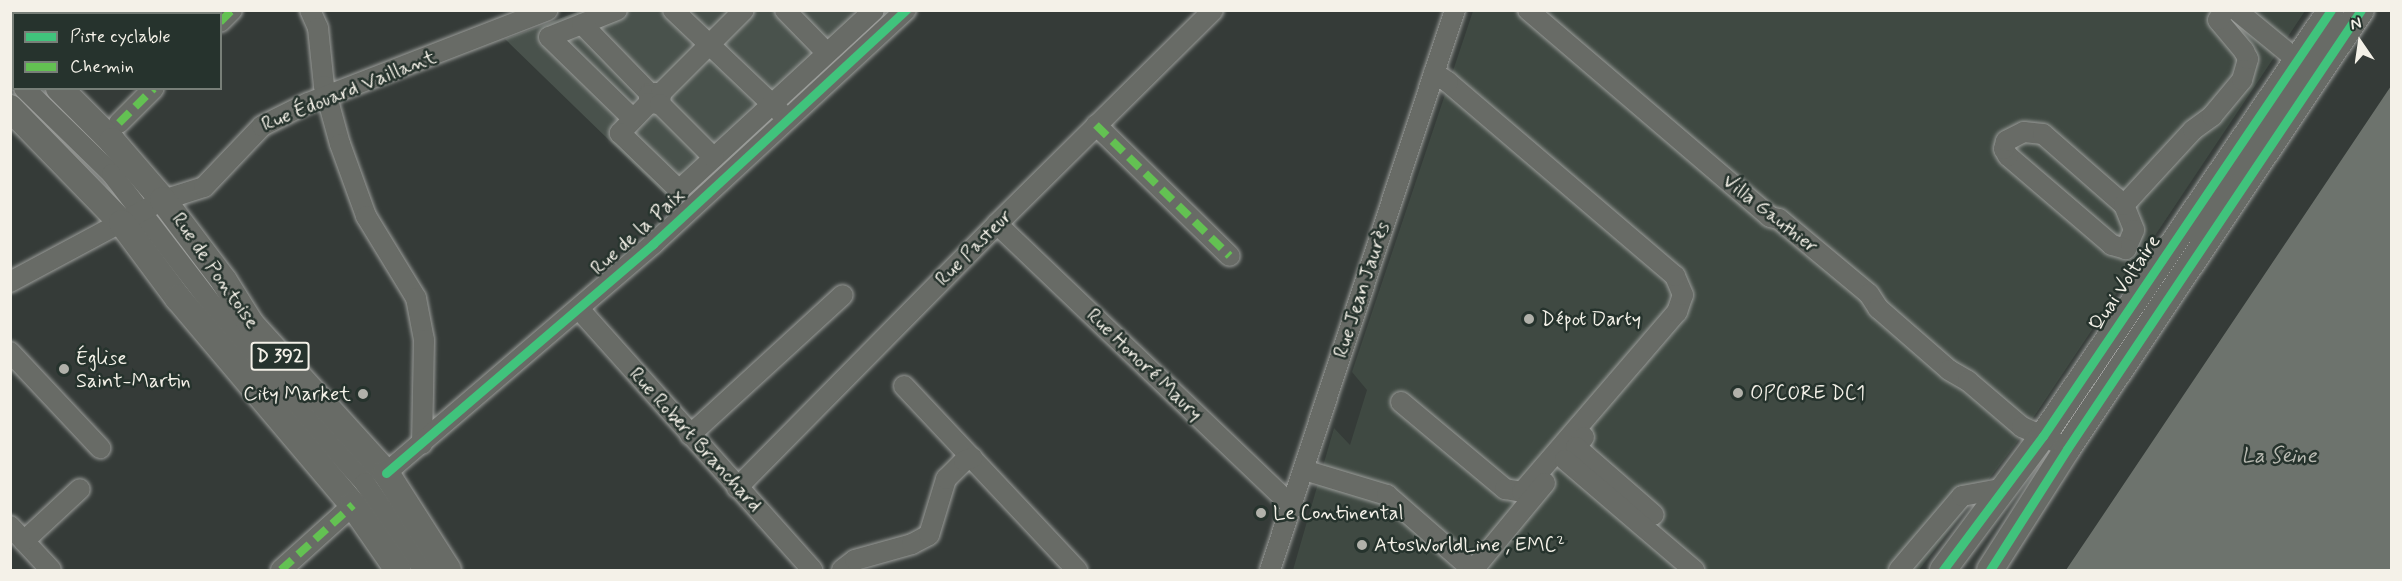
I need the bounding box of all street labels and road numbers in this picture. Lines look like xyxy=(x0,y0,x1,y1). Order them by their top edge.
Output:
street label: Rue Édouard Vaillant xyxy=(264,48,434,134)
street label: Villa Gauthier xyxy=(1719,171,1821,257)
street label: Rue de la Paix xyxy=(587,184,689,280)
street label: Rue Pasteur xyxy=(931,205,1017,291)
street label: Rue de Pontoise xyxy=(168,212,262,330)
street label: Rue Jean Jaurès xyxy=(1329,221,1395,359)
street label: Quai Voltaire xyxy=(2084,230,2166,336)
street label: Rue Honoré Maury xyxy=(1081,304,1207,426)
road number: D 392 xyxy=(250,341,310,371)
street label: Rue Robert Branchard xyxy=(622,361,768,519)

